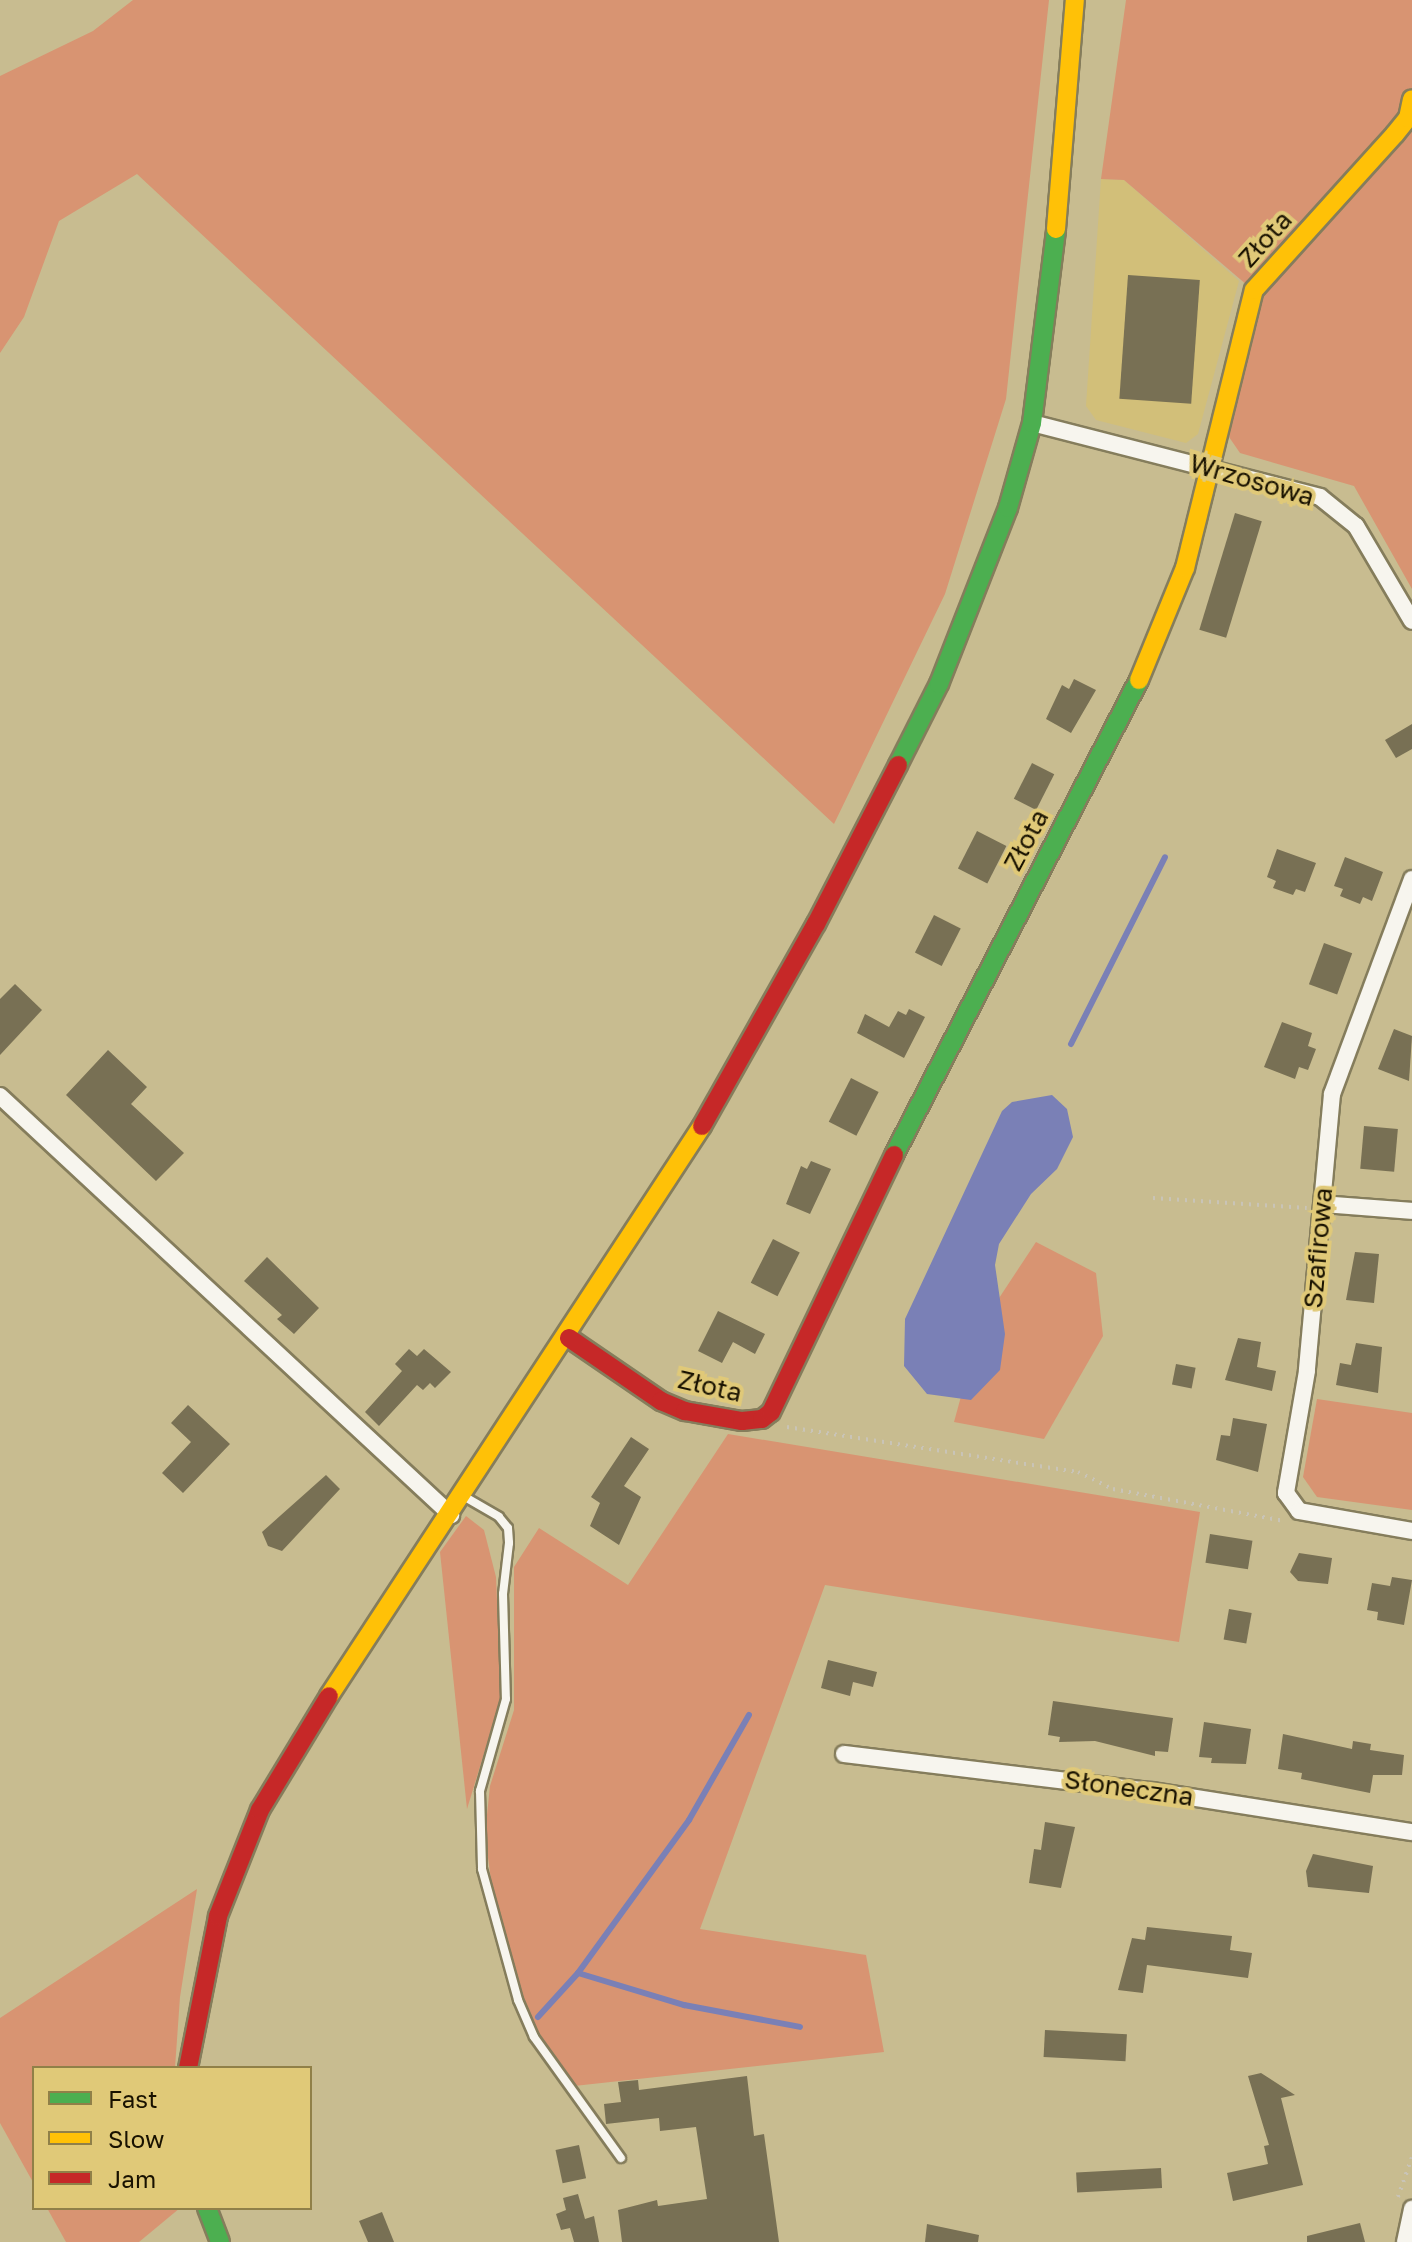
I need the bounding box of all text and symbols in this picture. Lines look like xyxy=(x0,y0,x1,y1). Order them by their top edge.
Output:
street label: Złota xyxy=(1232,205,1298,273)
street label: Wrzosowa xyxy=(1186,447,1318,513)
street label: Złota xyxy=(997,804,1055,876)
street label: Szafirowa xyxy=(1297,1186,1339,1310)
street label: Złota xyxy=(675,1364,745,1408)
street label: Słoneczna xyxy=(1062,1764,1196,1812)
legend xyxy=(32,2066,312,2210)
text: Fast xyxy=(108,2084,158,2113)
text: Slow xyxy=(108,2124,164,2153)
text: Jam xyxy=(108,2164,156,2193)

